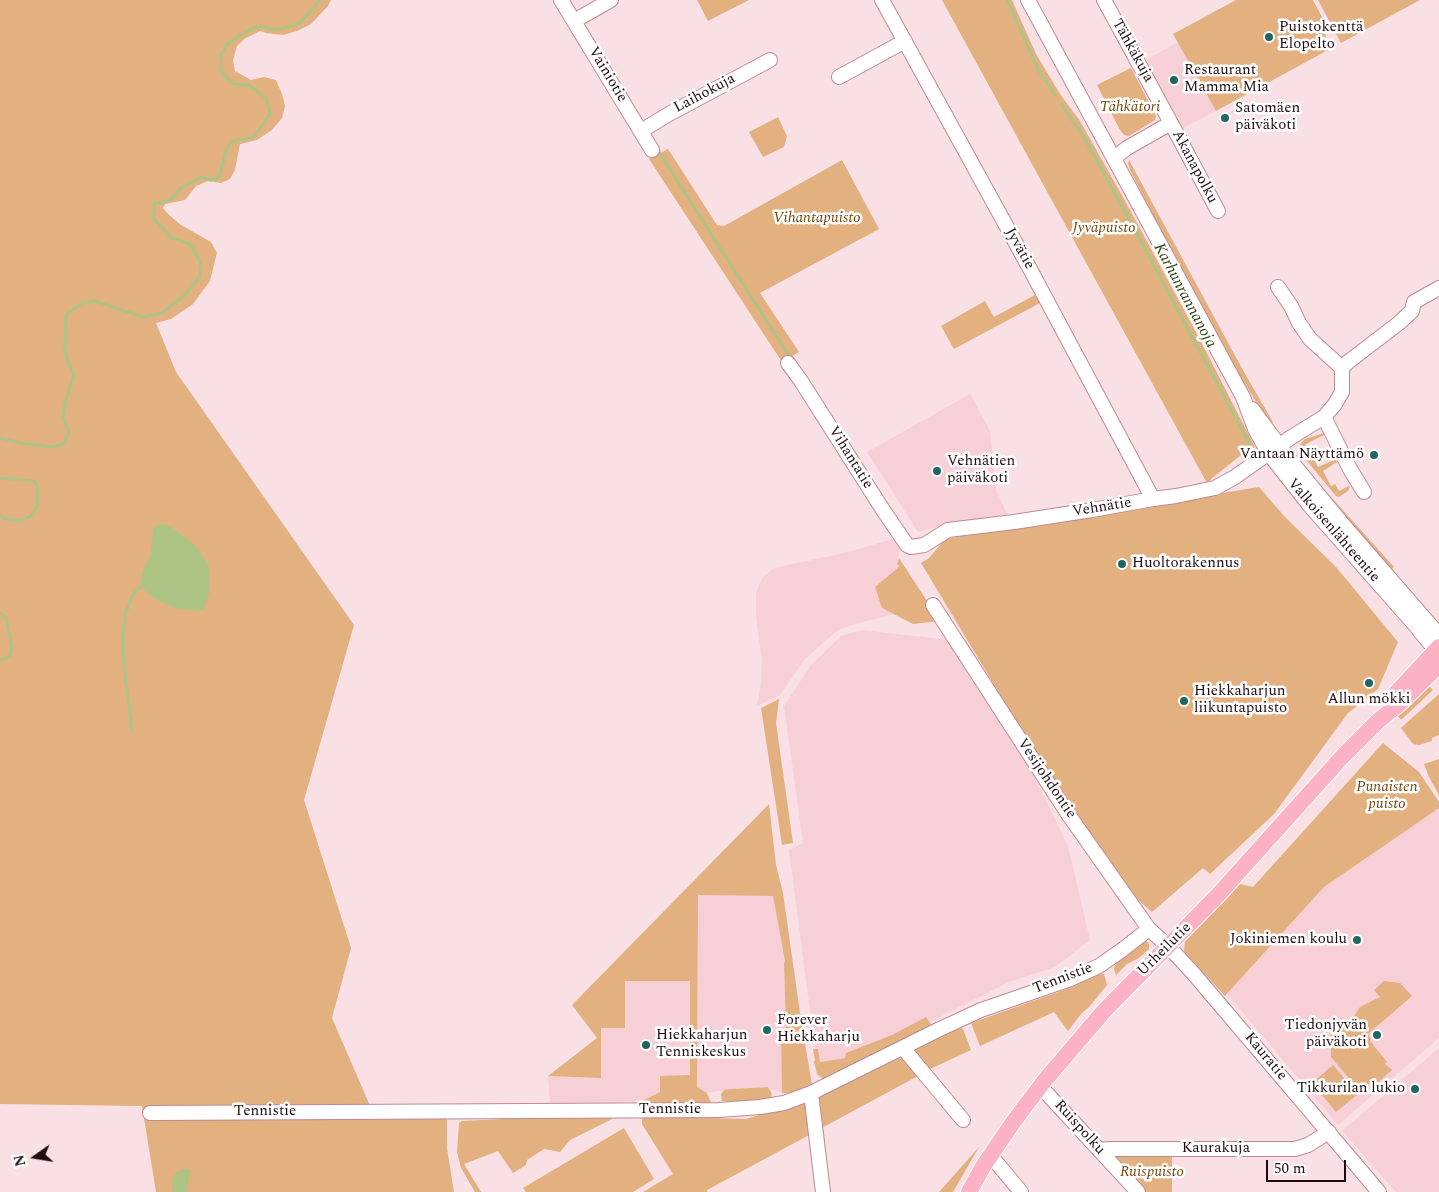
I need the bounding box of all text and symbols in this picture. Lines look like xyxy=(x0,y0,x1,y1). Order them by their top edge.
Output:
street label: Tähkäkuja xyxy=(1107,16,1157,86)
place label: Puistokenttä Elopelto xyxy=(1279,19,1363,54)
marker: Puistokenttä Elopelto xyxy=(1263,31,1275,43)
street label: Vainiotie xyxy=(584,44,630,106)
place label: Restaurant Mamma Mia xyxy=(1184,62,1269,97)
street label: Laihokuja xyxy=(671,70,739,118)
marker: Restaurant Mamma Mia xyxy=(1168,74,1180,86)
park label: Tähkätori xyxy=(1100,99,1160,117)
place label: Satomäen päiväkoti xyxy=(1235,100,1300,135)
marker: Satomäen päiväkoti xyxy=(1219,112,1231,124)
street label: Akanapolku xyxy=(1167,127,1221,207)
park label: Vihantapuisto xyxy=(773,210,861,228)
park label: Jyväpuisto xyxy=(1072,220,1136,238)
street label: Jyvätie xyxy=(1000,225,1038,273)
water label: Karhunrannanoja xyxy=(1148,240,1220,352)
street label: Vihantatie xyxy=(824,423,876,493)
place label: Vantaan Näyttämö xyxy=(1240,446,1364,464)
marker: Vantaan Näyttämö xyxy=(1368,449,1380,461)
place label: Vehnätien päiväkoti xyxy=(947,453,1015,488)
marker: Vehnätien päiväkoti xyxy=(931,465,943,477)
street label: Valkoisenlähteentie xyxy=(1283,475,1383,587)
street label: Vehnätie xyxy=(1071,494,1133,522)
place label: Huoltorakennus xyxy=(1132,555,1240,573)
marker: Huoltorakennus xyxy=(1116,558,1128,570)
marker: Allun mökki xyxy=(1363,677,1375,689)
place label: Hiekkaharjun liikuntapuisto xyxy=(1194,683,1287,718)
place label: Allun mökki xyxy=(1328,691,1410,709)
marker: Hiekkaharjun liikuntapuisto xyxy=(1178,695,1190,707)
street label: Vesijohdontie xyxy=(1013,735,1079,823)
park label: Punaisten puisto xyxy=(1356,779,1418,814)
street label: Urheilutie xyxy=(1134,919,1196,981)
place label: Jokiniemen koulu xyxy=(1230,931,1347,949)
marker: Jokiniemen koulu xyxy=(1351,934,1363,946)
street label: Tennistie xyxy=(1031,959,1095,999)
place label: Forever Hiekkaharju xyxy=(777,1012,860,1047)
place label: Tiedonjyvän päiväkoti xyxy=(1285,1017,1367,1052)
marker: Forever Hiekkaharju xyxy=(761,1024,773,1036)
place label: Hiekkaharjun Tenniskeskus xyxy=(656,1027,748,1062)
street label: Kauratie xyxy=(1240,1029,1290,1085)
marker: Tiedonjyvän päiväkoti xyxy=(1371,1029,1383,1041)
marker: Hiekkaharjun Tenniskeskus xyxy=(640,1039,652,1051)
place label: Tikkurilan lukio xyxy=(1297,1080,1405,1098)
marker: Tikkurilan lukio xyxy=(1409,1083,1421,1095)
street label: Ruispolku xyxy=(1050,1097,1108,1159)
street label: Tennistie xyxy=(639,1101,701,1119)
street label: Tennistie xyxy=(234,1103,296,1121)
north arrow xyxy=(10,1132,60,1182)
street label: Kaurakuja xyxy=(1182,1140,1250,1158)
scale bar xyxy=(1269,1150,1349,1182)
text: N xyxy=(8,1153,31,1168)
text: 50 m xyxy=(1274,1157,1306,1180)
park label: Ruispuisto xyxy=(1120,1164,1184,1182)

